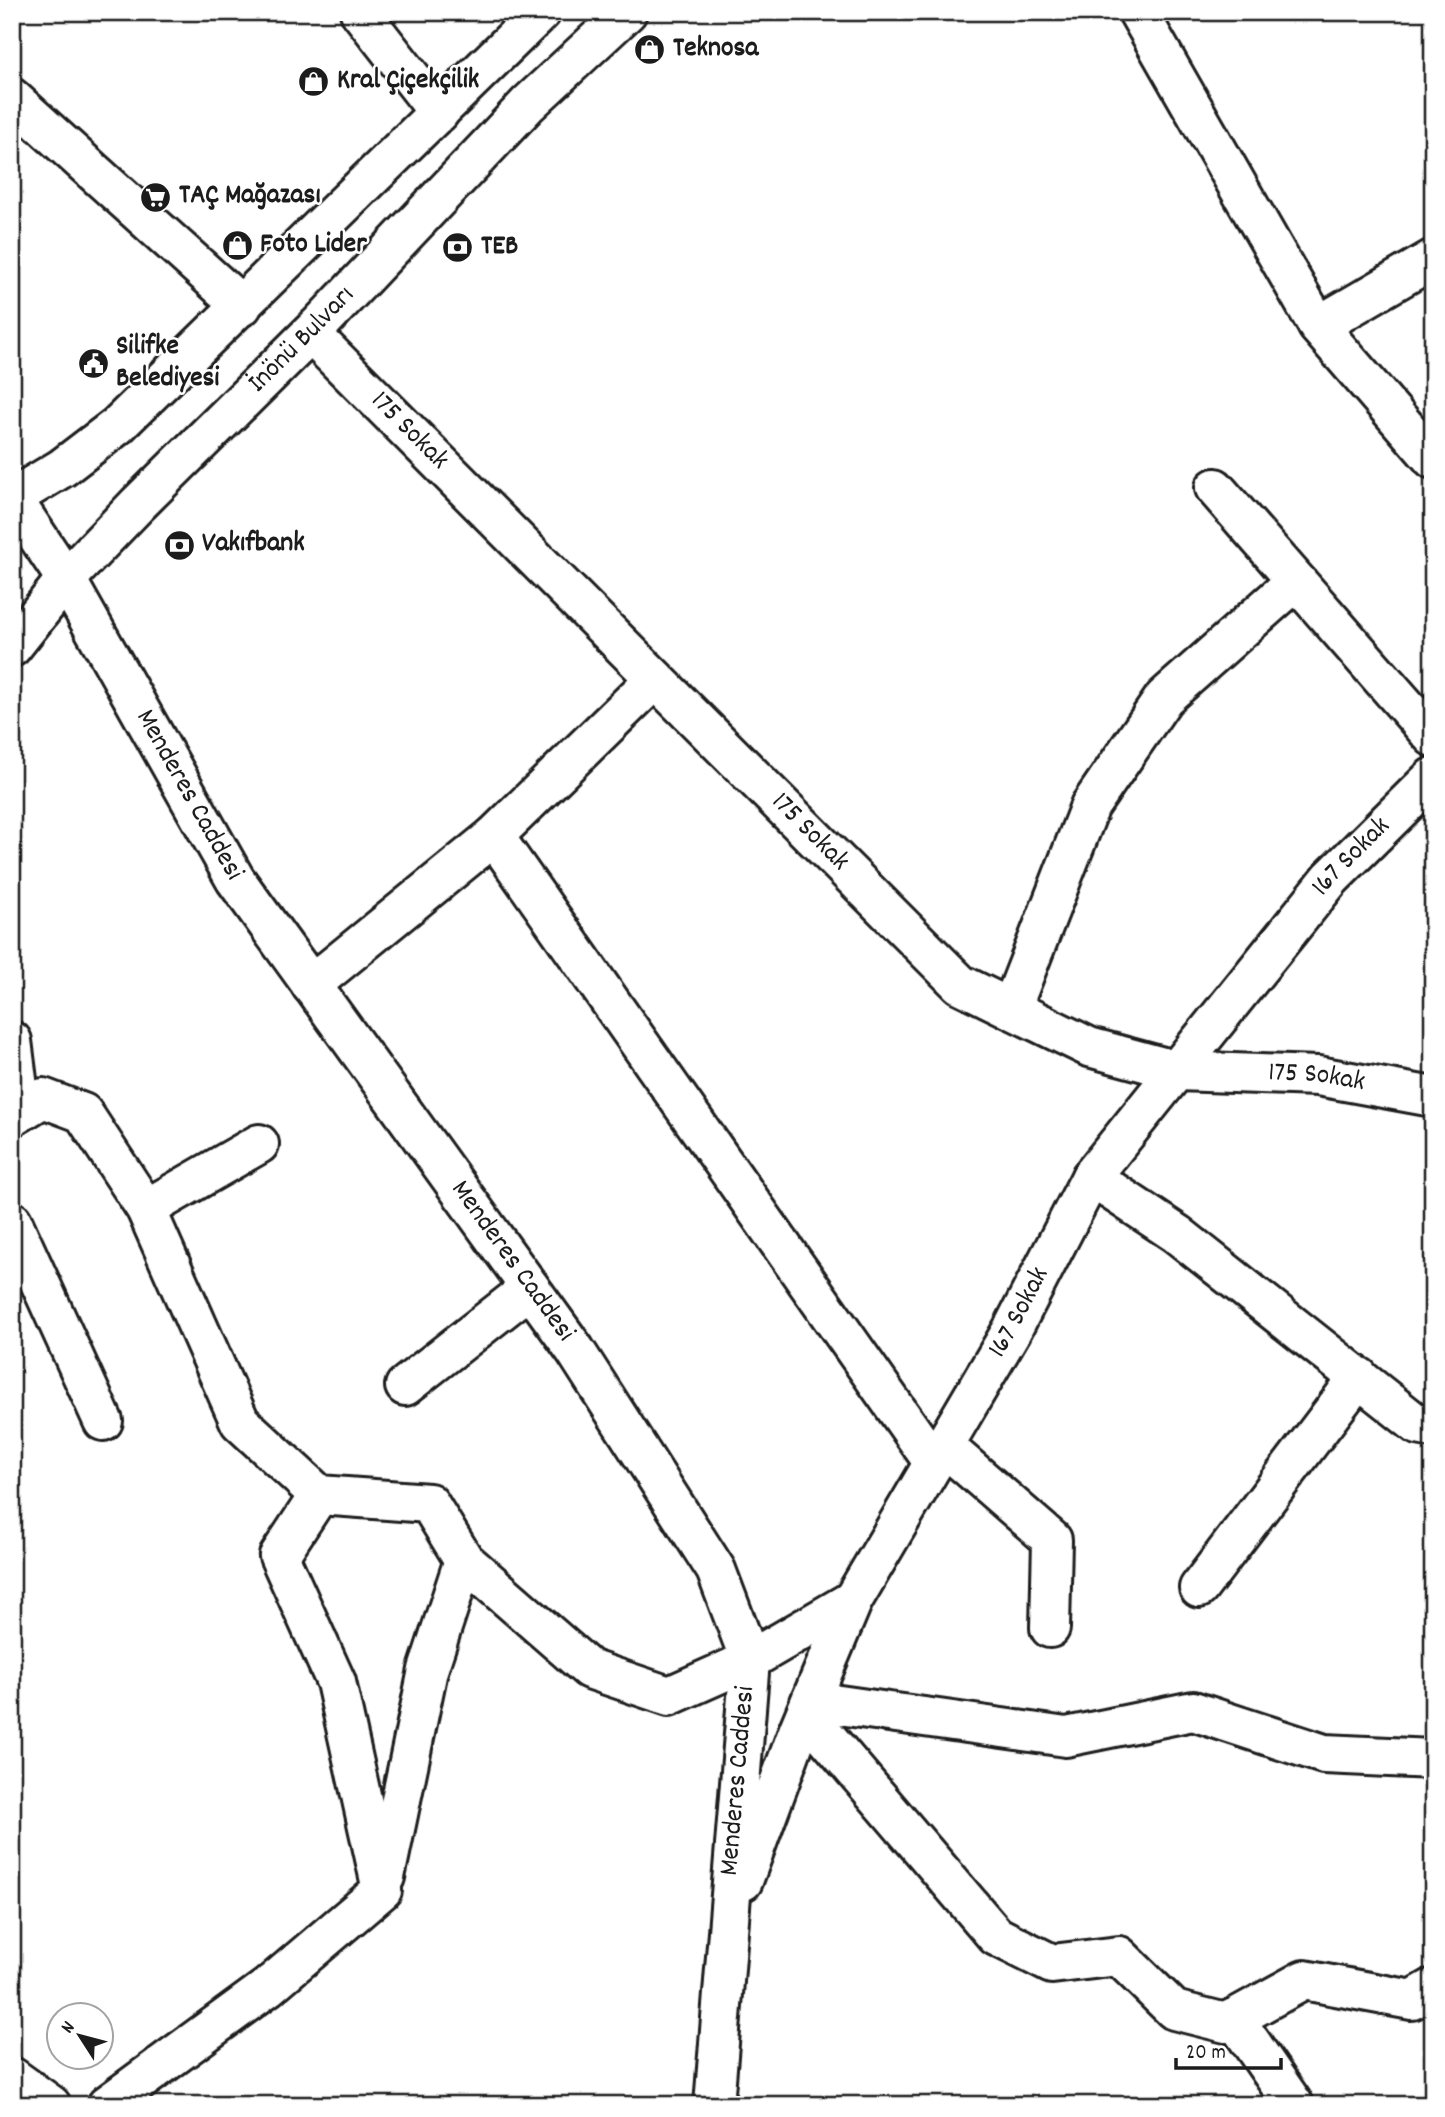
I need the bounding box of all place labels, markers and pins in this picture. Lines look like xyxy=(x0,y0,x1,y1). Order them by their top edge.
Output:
place label: Teknosa xyxy=(673,30,759,70)
shop icon: Teknosa xyxy=(633,33,667,67)
place label: Kral Çiçekçilik xyxy=(337,62,479,102)
shop icon: Kral Çiçekçilik xyxy=(297,65,331,99)
place label: TAÇ Mağazası xyxy=(179,177,321,217)
supermarket icon: TAÇ Mağazası xyxy=(139,180,173,214)
place label: Foto Lider xyxy=(260,226,367,266)
place label: TEB xyxy=(481,228,518,268)
shop icon: Foto Lider xyxy=(220,229,254,263)
bank icon: TEB xyxy=(441,231,475,265)
place label: Silifke Belediyesi xyxy=(116,328,219,400)
public building icon: Silifke Belediyesi xyxy=(76,347,110,381)
place label: Vakıfbank xyxy=(202,525,305,565)
bank icon: Vakıfbank xyxy=(162,528,196,562)

